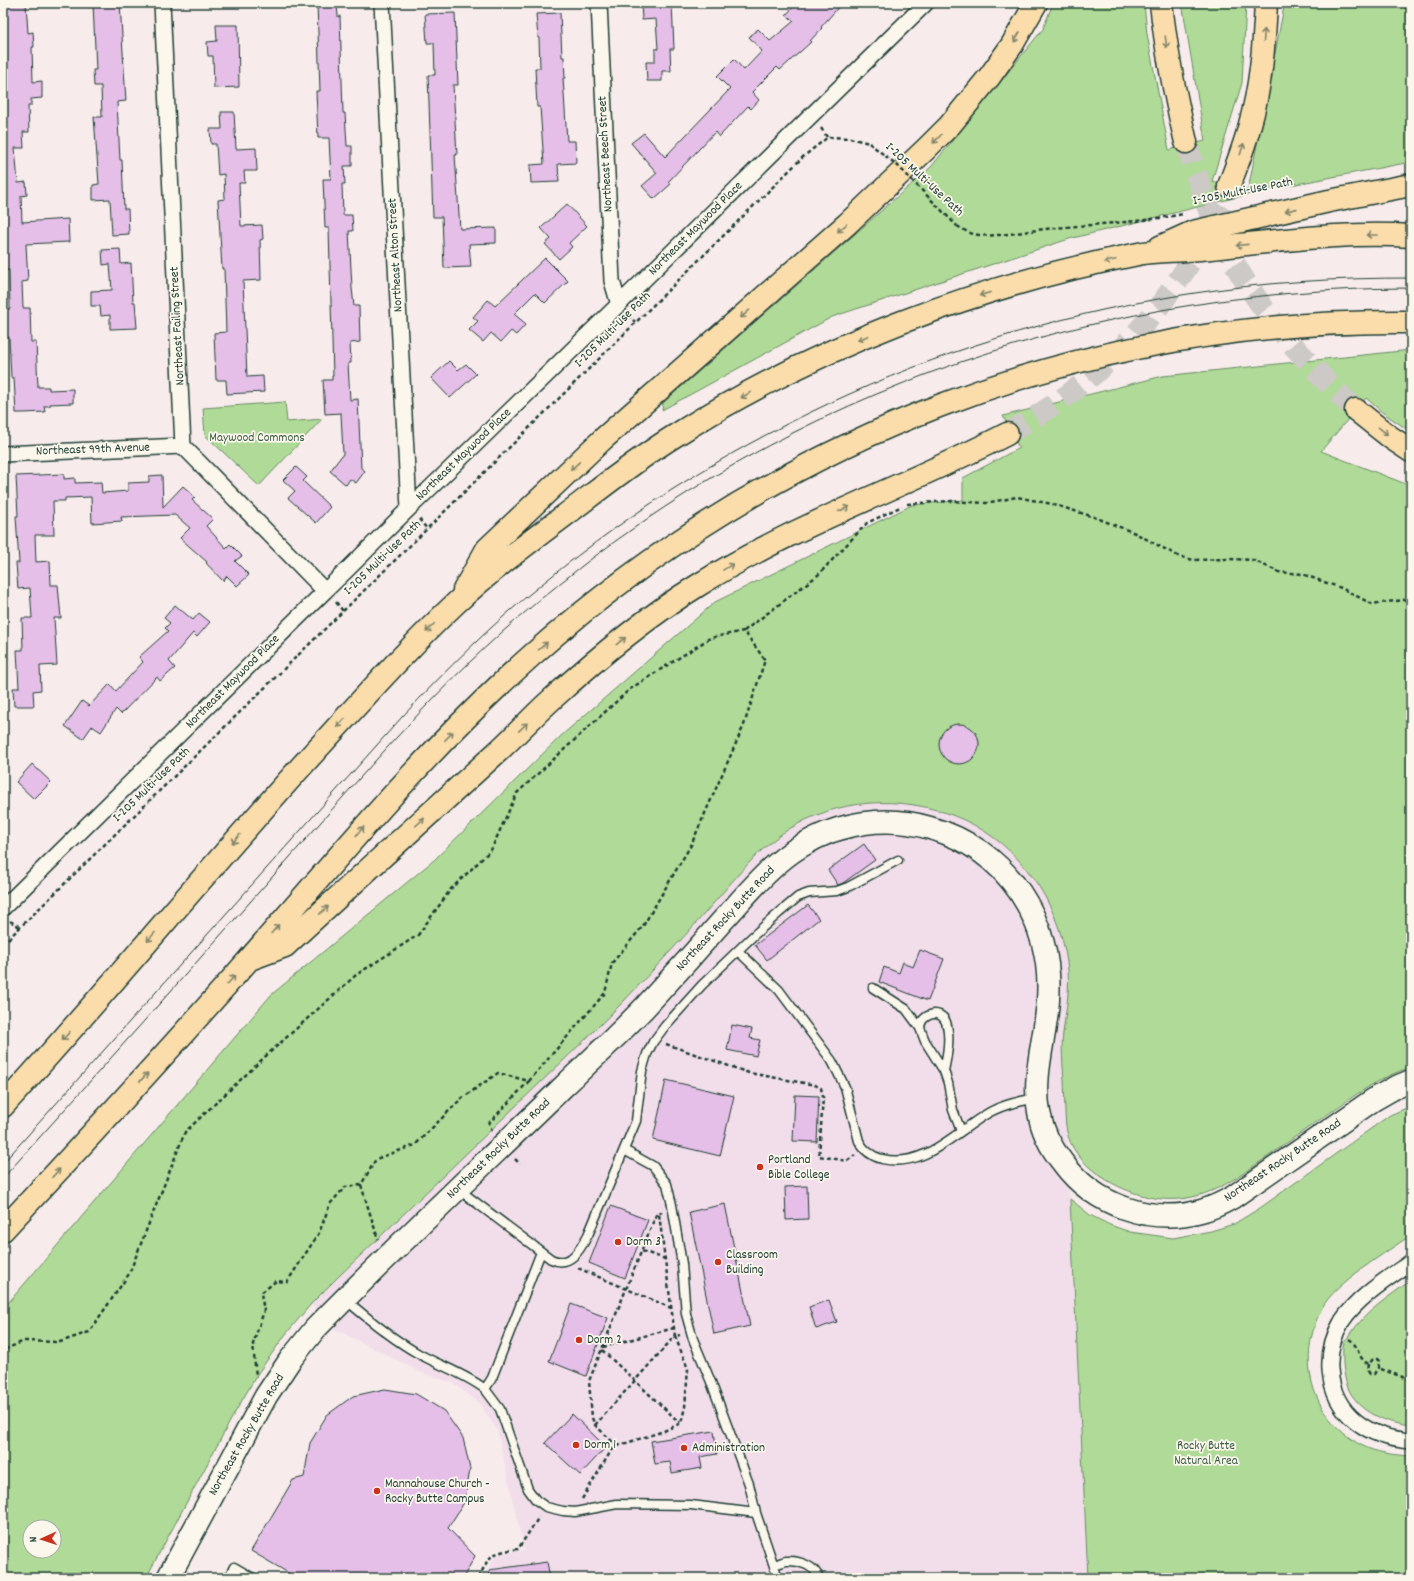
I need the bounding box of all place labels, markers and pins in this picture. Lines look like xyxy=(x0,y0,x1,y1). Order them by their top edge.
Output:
place label: Portland Bible College xyxy=(768,1151,830,1185)
marker: Portland Bible College xyxy=(755,1162,765,1172)
place label: Dorm 3 xyxy=(626,1233,661,1252)
marker: Dorm 3 xyxy=(613,1237,623,1247)
place label: Classroom Building xyxy=(726,1246,778,1280)
marker: Classroom Building xyxy=(713,1257,723,1267)
place label: Dorm 2 xyxy=(587,1331,622,1350)
marker: Dorm 2 xyxy=(574,1335,584,1345)
place label: Dorm 1 xyxy=(584,1436,616,1455)
place label: Administration xyxy=(692,1439,765,1458)
marker: Dorm 1 xyxy=(571,1440,581,1450)
marker: Administration xyxy=(679,1443,689,1453)
place label: Mannahouse Church - Rocky Butte Campus xyxy=(385,1475,490,1509)
marker: Mannahouse Church - Rocky Butte Campus xyxy=(372,1486,382,1496)

